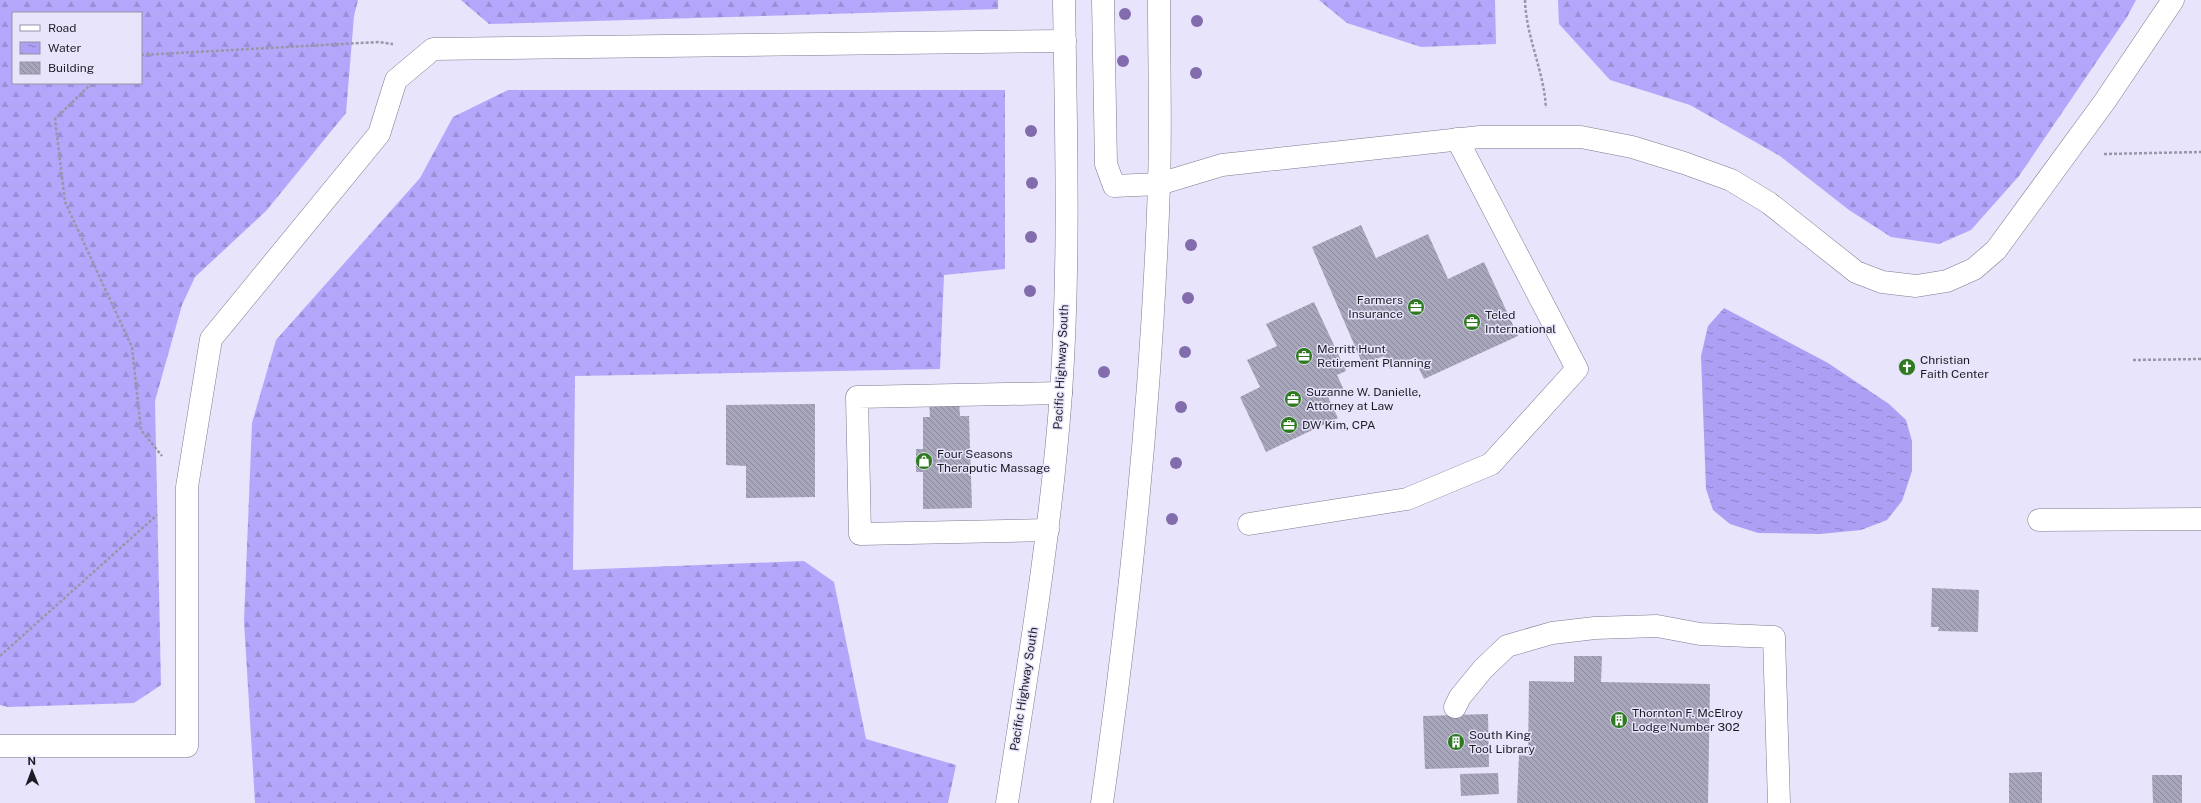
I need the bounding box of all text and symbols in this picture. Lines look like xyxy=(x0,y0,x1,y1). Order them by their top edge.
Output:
legend xyxy=(12,12,142,84)
text: Road xyxy=(48,21,76,35)
text: Water xyxy=(48,41,82,55)
text: Building xyxy=(48,61,94,75)
place label: Farmers Insurance xyxy=(1348,293,1403,321)
office icon: Farmers Insurance xyxy=(1406,297,1426,317)
street label: Pacific Highway South xyxy=(1051,304,1071,430)
place label: Teled International xyxy=(1485,308,1556,336)
office icon: Teled International xyxy=(1462,312,1482,332)
place label: Merritt Hunt Retirement Planning xyxy=(1317,342,1431,370)
office icon: Merritt Hunt Retirement Planning xyxy=(1294,346,1314,366)
place label: Christian Faith Center xyxy=(1920,353,1989,381)
church icon: Christian Faith Center xyxy=(1897,357,1917,377)
place label: Suzanne W. Danielle, Attorney at Law xyxy=(1306,385,1421,413)
office icon: Suzanne W. Danielle, Attorney at Law xyxy=(1283,389,1303,409)
office icon: DW Kim, CPA xyxy=(1279,415,1299,435)
place label: DW Kim, CPA xyxy=(1302,418,1376,432)
place label: Four Seasons Theraputic Massage xyxy=(937,447,1050,475)
shop icon: Four Seasons Theraputic Massage xyxy=(914,451,934,471)
street label: Pacific Highway South xyxy=(1007,626,1041,752)
place label: Thornton F. McElroy Lodge Number 302 xyxy=(1632,706,1743,734)
building icon: Thornton F. McElroy Lodge Number 302 xyxy=(1609,710,1629,730)
place label: South King Tool Library xyxy=(1469,728,1536,756)
building icon: South King Tool Library xyxy=(1446,732,1466,752)
north arrow xyxy=(12,751,52,791)
text: N xyxy=(27,755,36,767)

